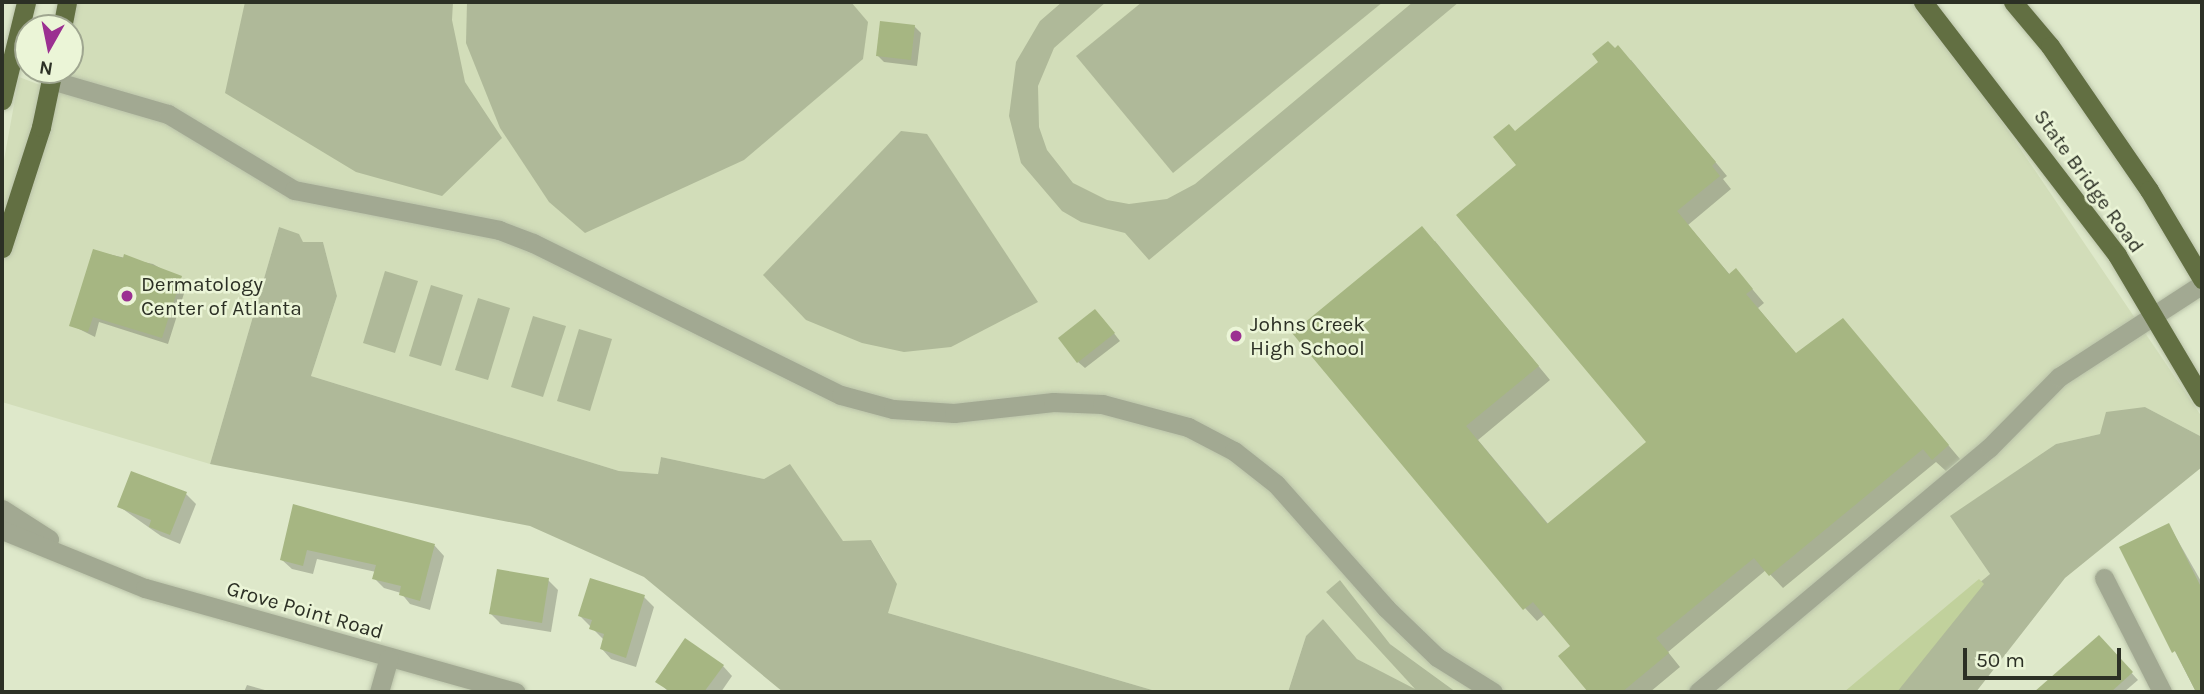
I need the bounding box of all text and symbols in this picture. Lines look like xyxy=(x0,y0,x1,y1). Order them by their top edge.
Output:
north arrow xyxy=(14,14,84,84)
text: N xyxy=(38,56,54,80)
street label: State Bridge Road xyxy=(2029,104,2149,258)
place label: Dermatology Center of Atlanta xyxy=(141,271,302,321)
marker: Dermatology Center of Atlanta xyxy=(119,288,135,304)
place label: Johns Creek High School xyxy=(1250,311,1365,361)
marker: Johns Creek High School xyxy=(1228,328,1244,344)
street label: Grove Point Road xyxy=(224,576,386,644)
scale bar xyxy=(1966,634,2124,678)
text: 50 m xyxy=(1976,648,2025,672)

